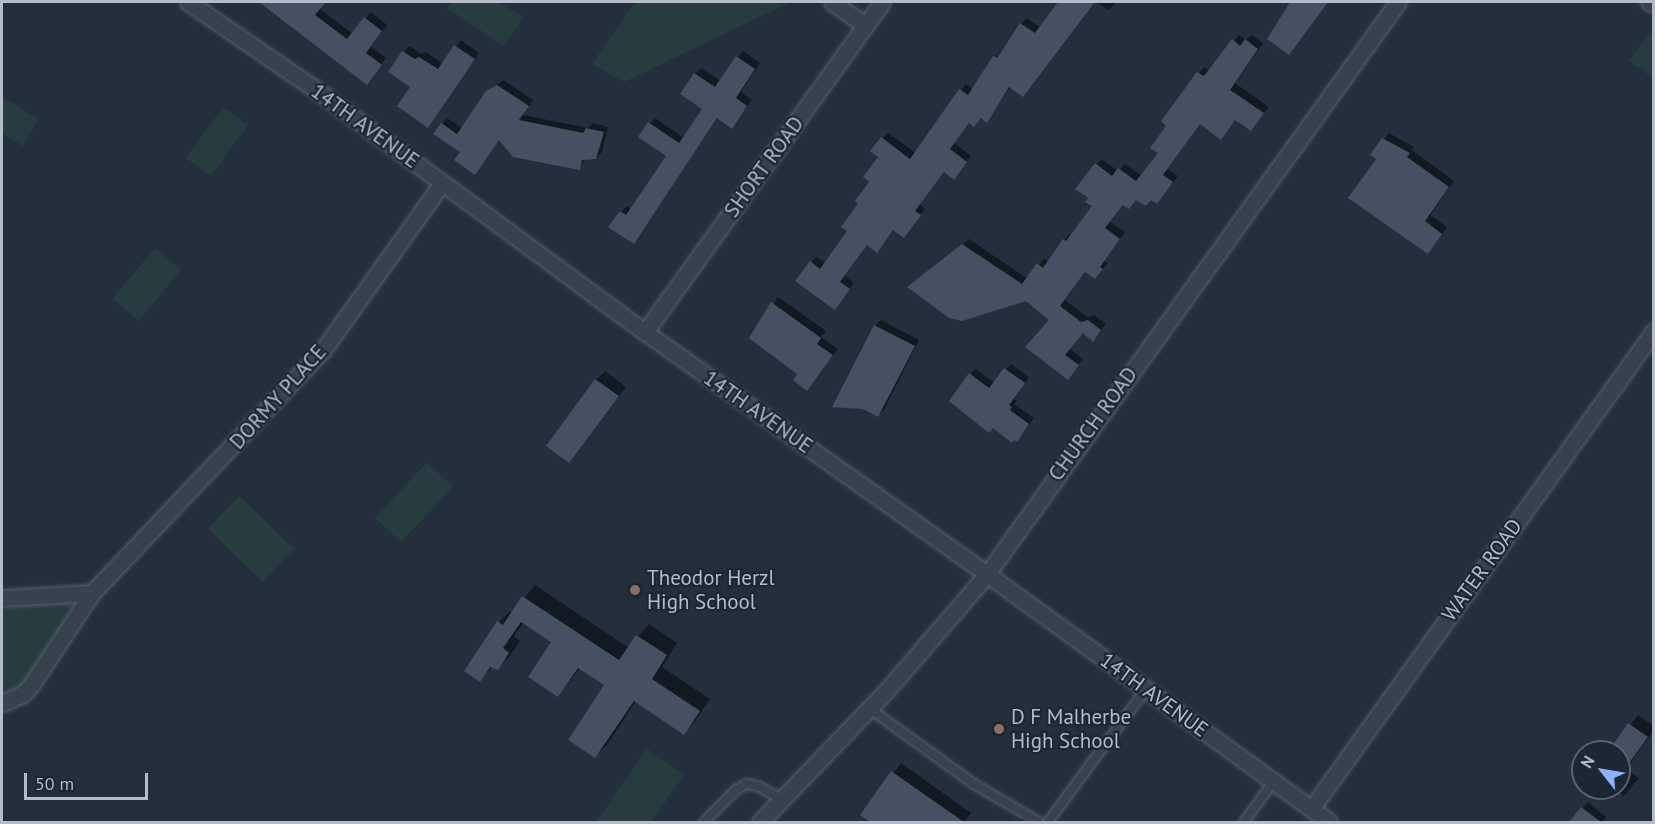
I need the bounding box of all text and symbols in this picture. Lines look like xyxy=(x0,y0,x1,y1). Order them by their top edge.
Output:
street label: 14TH AVENUE xyxy=(306,78,424,174)
street label: SHORT ROAD xyxy=(719,111,809,223)
street label: DORMY PLACE xyxy=(224,339,332,455)
street label: CHURCH ROAD xyxy=(1043,362,1143,486)
street label: 14TH AVENUE xyxy=(698,365,818,459)
street label: WATER ROAD xyxy=(1437,514,1527,626)
place label: Theodor Herzl High School xyxy=(647,565,775,615)
marker: Theodor Herzl High School xyxy=(628,583,642,597)
street label: 14TH AVENUE xyxy=(1095,647,1213,743)
place label: D F Malherbe High School xyxy=(1011,704,1131,754)
marker: D F Malherbe High School xyxy=(992,722,1006,736)
north arrow xyxy=(1571,740,1631,800)
text: N xyxy=(1576,752,1599,771)
scale bar xyxy=(27,761,152,799)
text: 50 m xyxy=(35,772,74,795)

